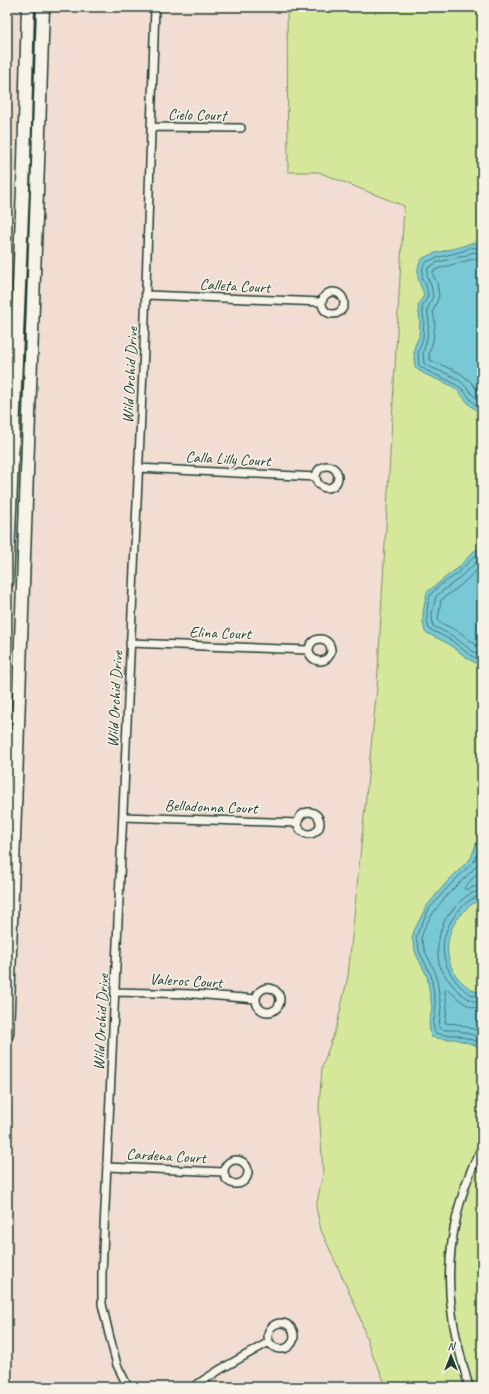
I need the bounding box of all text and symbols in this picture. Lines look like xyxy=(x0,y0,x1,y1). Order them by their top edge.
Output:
street label: Cielo Court xyxy=(168,104,229,126)
street label: Calleta Court xyxy=(199,274,273,298)
street label: Wild Orchid Drive xyxy=(117,325,143,424)
street label: Calla Lilly Court xyxy=(185,447,273,471)
street label: Elina Court xyxy=(189,622,253,644)
street label: Wild Orchid Drive xyxy=(102,649,128,748)
street label: Belladonna Court xyxy=(164,795,259,819)
street label: Valeros Court xyxy=(149,969,225,993)
street label: Wild Orchid Drive xyxy=(88,972,114,1071)
street label: Cardena Court xyxy=(126,1144,208,1168)
north arrow xyxy=(431,1336,471,1376)
text: N xyxy=(448,1339,457,1353)

